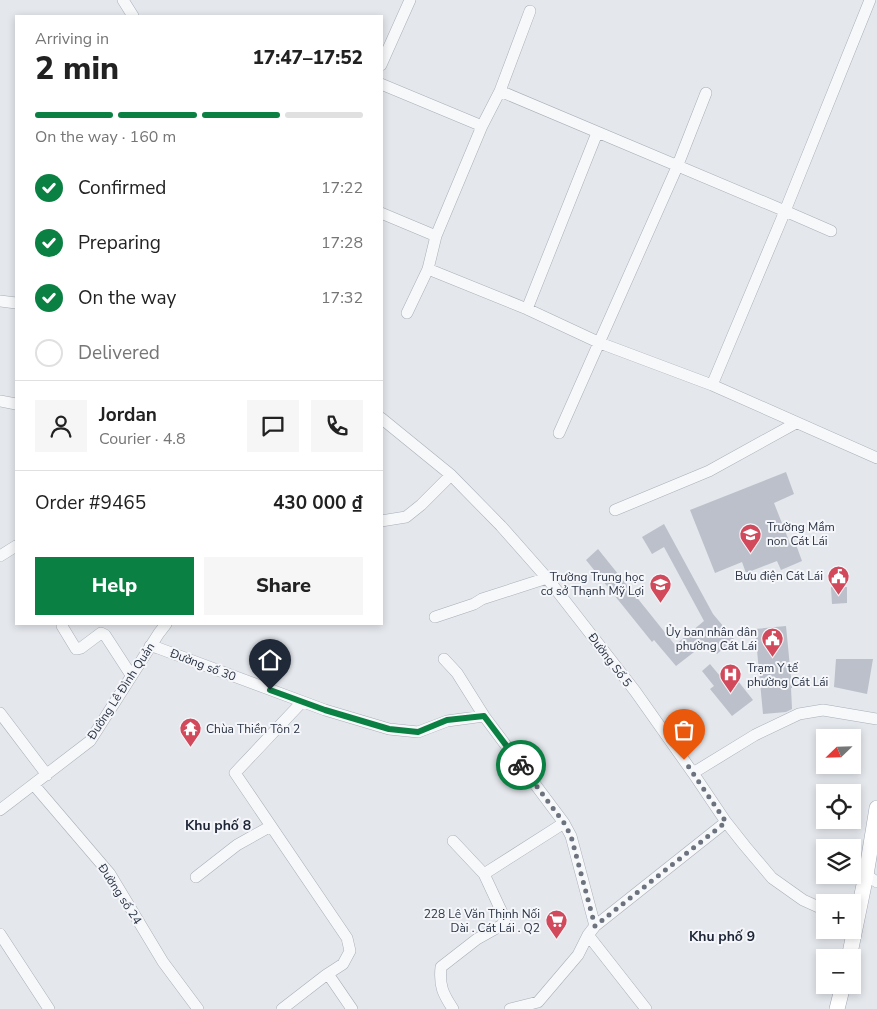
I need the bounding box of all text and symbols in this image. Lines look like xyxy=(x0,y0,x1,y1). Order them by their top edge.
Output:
text: Arriving in xyxy=(35,28,109,50)
text: 17:47–17:52 xyxy=(252,45,363,71)
text: 2 min xyxy=(35,47,119,90)
text: On the way · 160 m xyxy=(35,126,176,148)
icon: check xyxy=(35,174,63,202)
text: Confirmed xyxy=(78,175,166,201)
text: 17:22 xyxy=(321,177,363,199)
icon: check xyxy=(35,229,63,257)
text: Preparing xyxy=(78,230,161,256)
text: 17:28 xyxy=(321,232,363,254)
icon: check xyxy=(35,284,63,312)
text: On the way xyxy=(78,285,176,311)
text: 17:32 xyxy=(321,287,363,309)
text: Delivered xyxy=(78,340,160,366)
button: person xyxy=(35,400,87,452)
button: chat xyxy=(247,400,299,452)
button: phone xyxy=(311,400,363,452)
text: Jordan xyxy=(99,402,157,428)
text: Courier · 4.8 xyxy=(99,428,185,450)
text: Order #9465 xyxy=(35,490,146,516)
text: 430 000 ₫ xyxy=(273,490,363,516)
place label: Trường Mầm non Cát Lái xyxy=(767,519,835,549)
school or university icon: Trường Mầm non Cát Lái xyxy=(739,522,763,553)
button: Help xyxy=(35,557,194,615)
button: Share xyxy=(204,557,363,615)
public building icon: Bưu điện Cát Lái xyxy=(827,564,851,595)
place label: Bưu điện Cát Lái xyxy=(735,568,823,584)
place label: Trường Trung học cơ sở Thạnh Mỹ Lợi xyxy=(541,569,644,599)
school or university icon: Trường Trung học cơ sở Thạnh Mỹ Lợi xyxy=(648,572,672,603)
place label: Ủy ban nhân dân phường Cát Lái xyxy=(666,624,757,654)
public building icon: Ủy ban nhân dân phường Cát Lái xyxy=(761,627,785,658)
street label: Đường Số 5 xyxy=(584,629,636,690)
street label: Đường Lê Đình Quản xyxy=(83,639,158,743)
pin xyxy=(249,639,291,690)
street label: Đường số 30 xyxy=(167,645,238,685)
icon: home xyxy=(256,646,284,674)
place label: Trạm Y tế phường Cát Lái xyxy=(747,660,828,690)
hospital icon: Trạm Y tế phường Cát Lái xyxy=(719,663,743,694)
pin xyxy=(663,709,705,760)
icon: bag xyxy=(670,716,698,744)
temple icon: Chùa Thiền Tôn 2 xyxy=(178,717,202,748)
place label: Chùa Thiền Tôn 2 xyxy=(206,721,300,737)
north arrow xyxy=(816,729,861,774)
map controls xyxy=(816,729,861,994)
courier xyxy=(496,740,546,790)
icon: bike xyxy=(507,751,535,779)
button: locate xyxy=(816,784,861,829)
district label: Khu phố 8 xyxy=(185,816,251,835)
button: layers xyxy=(816,839,861,884)
street label: Đường số 24 xyxy=(94,860,146,927)
button: + xyxy=(816,894,861,939)
place label: 228 Lê Văn Thịnh Nối Dài . Cát Lái . Q2 xyxy=(424,906,540,936)
supermarket icon: 228 Lê Văn Thịnh Nối Dài . Cát Lái . Q2 xyxy=(544,909,568,940)
district label: Khu phố 9 xyxy=(689,927,755,946)
button: − xyxy=(816,949,861,994)

